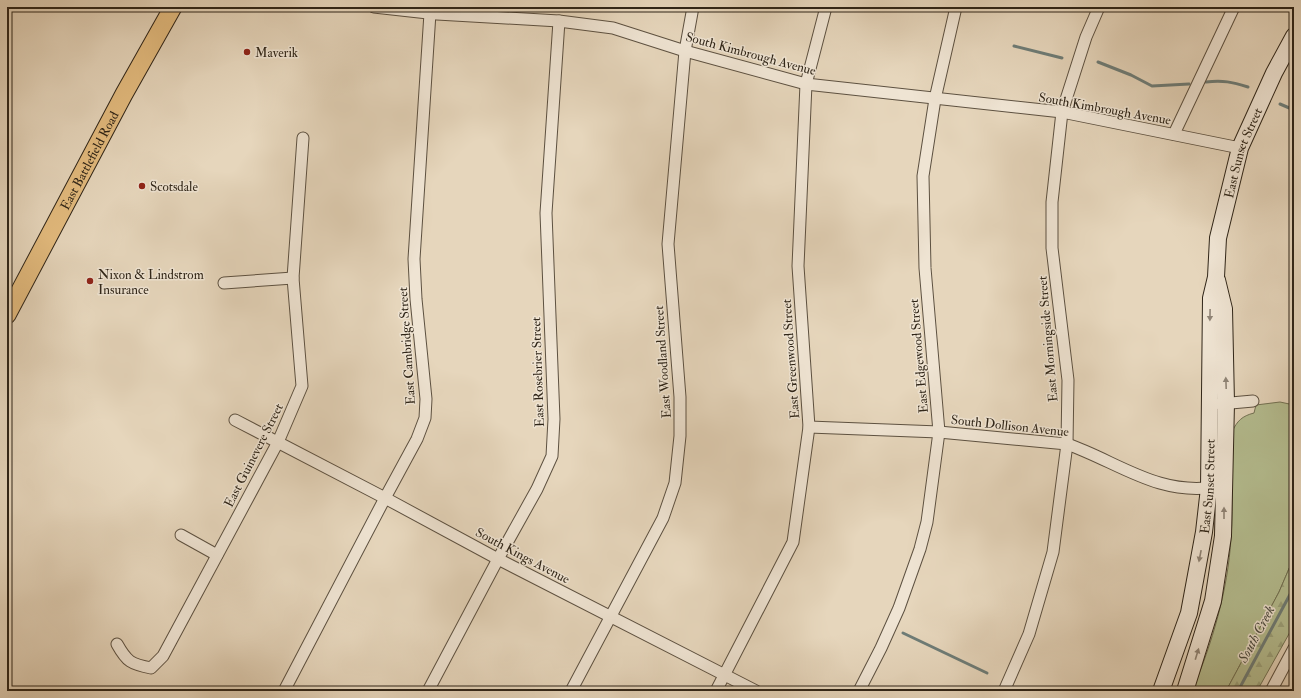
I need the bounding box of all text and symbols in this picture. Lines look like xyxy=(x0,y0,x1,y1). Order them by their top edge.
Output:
street label: South Kimbrough Avenue xyxy=(684,29,818,79)
place label: Maverik xyxy=(255,45,299,61)
marker: Maverik xyxy=(242,47,252,57)
street label: South Kimbrough Avenue xyxy=(1037,89,1173,129)
street label: East Sunset Street xyxy=(1221,105,1266,200)
street label: East Battlefield Road xyxy=(57,108,123,213)
place label: Scotsdale xyxy=(150,179,198,195)
marker: Scotsdale xyxy=(137,181,147,191)
place label: Nixon & Lindstrom Insurance xyxy=(98,267,204,298)
street label: East Morningside Street xyxy=(1035,275,1061,403)
marker: Nixon & Lindstrom Insurance xyxy=(85,276,95,286)
street label: East Cambridge Street xyxy=(395,287,419,405)
street label: East Greenwood Street xyxy=(779,298,803,419)
street label: East Edgewood Street xyxy=(906,298,932,414)
street label: East Woodland Street xyxy=(651,305,675,419)
one-way arrow xyxy=(1207,309,1214,321)
street label: East Rosebrier Street xyxy=(528,317,548,427)
one-way arrow xyxy=(1222,377,1229,389)
street label: East Guinevere Street xyxy=(221,401,287,510)
street label: South Dollison Avenue xyxy=(950,412,1070,440)
street label: East Sunset Street xyxy=(1197,439,1219,535)
one-way arrow xyxy=(1220,507,1227,519)
street label: South Kings Avenue xyxy=(473,524,573,588)
one-way arrow xyxy=(1197,550,1203,562)
water label: South Creek xyxy=(1234,603,1279,666)
one-way arrow xyxy=(1194,648,1200,660)

